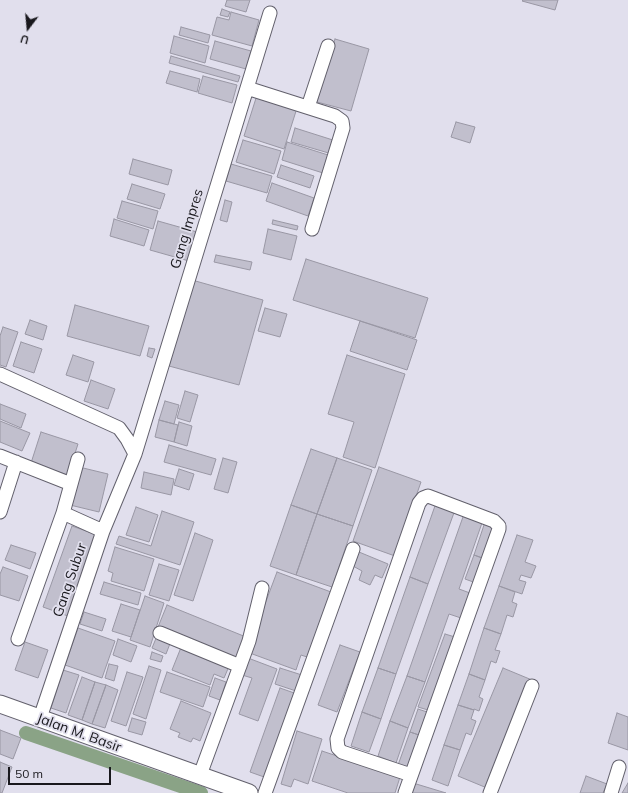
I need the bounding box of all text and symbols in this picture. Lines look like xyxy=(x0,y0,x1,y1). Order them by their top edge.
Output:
north arrow xyxy=(8,8,48,48)
text: U xyxy=(19,32,31,47)
street label: Gang Impres xyxy=(167,187,207,271)
street label: Gang Subur xyxy=(49,541,91,619)
street label: Jalan M. Basir xyxy=(34,710,124,756)
scale bar xyxy=(10,759,113,785)
text: 50 m xyxy=(15,766,43,781)

